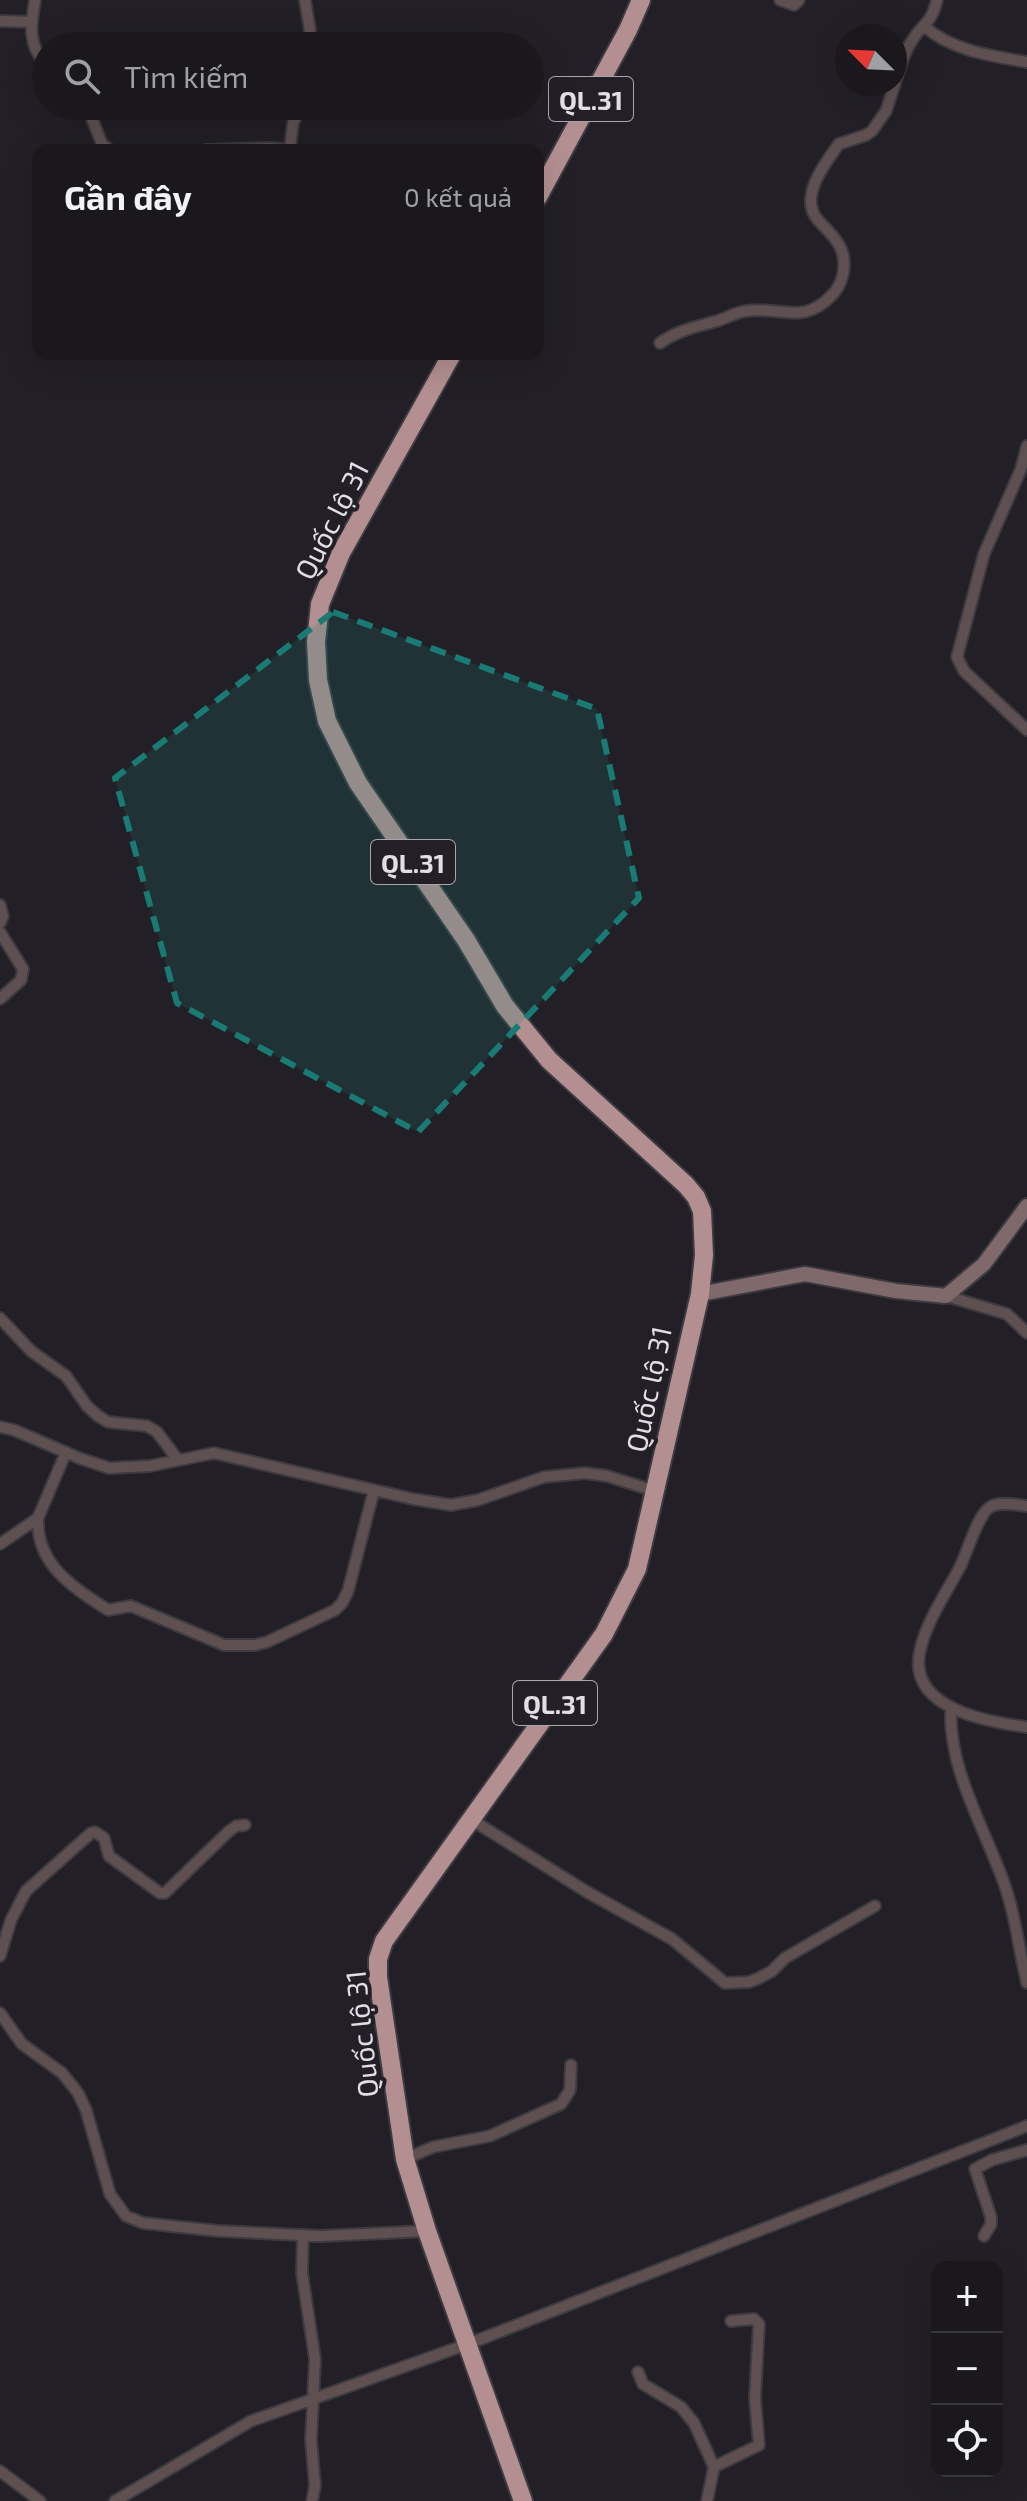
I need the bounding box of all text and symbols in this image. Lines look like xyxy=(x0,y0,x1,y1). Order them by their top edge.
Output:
north arrow xyxy=(835,24,907,96)
search box xyxy=(32,32,544,120)
icon: search xyxy=(60,54,104,98)
text: Tìm kiếm xyxy=(124,58,248,94)
road number: QL.31 xyxy=(549,77,633,121)
text: Gần đây xyxy=(64,176,192,217)
text: 0 kết quả xyxy=(404,181,512,212)
street label: Quốc lộ 31 xyxy=(287,455,375,585)
road number: QL.31 xyxy=(371,840,455,884)
street label: Quốc lộ 31 xyxy=(618,1323,678,1455)
road number: QL.31 xyxy=(513,1681,597,1725)
street label: Quốc lộ 31 xyxy=(337,1969,385,2099)
map controls xyxy=(931,2261,1003,2477)
button: + xyxy=(931,2261,1003,2333)
button: − xyxy=(931,2333,1003,2405)
button: locate xyxy=(931,2405,1003,2477)

